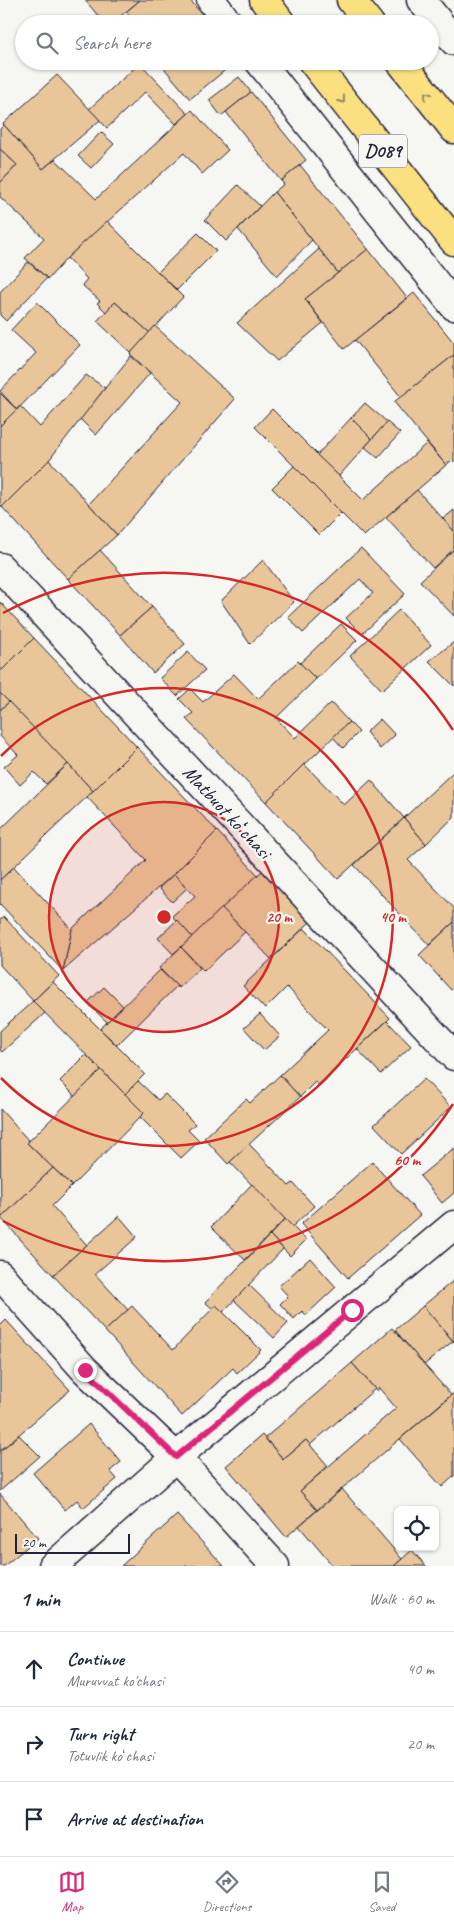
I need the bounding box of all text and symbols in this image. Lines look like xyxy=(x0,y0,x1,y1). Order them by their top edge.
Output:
search box xyxy=(15,15,439,70)
icon: search xyxy=(33,29,61,57)
text: Search here xyxy=(73,31,150,55)
one-way arrow xyxy=(424,91,433,101)
one-way arrow xyxy=(337,94,346,103)
road number: D089 xyxy=(359,134,407,168)
street label: Matbuot koʻchasi xyxy=(177,760,278,866)
centre of rings xyxy=(155,908,173,926)
text: 20 m xyxy=(266,908,293,927)
text: 40 m xyxy=(380,908,407,927)
text: 60 m xyxy=(394,1151,421,1170)
route start xyxy=(341,1299,364,1322)
route end xyxy=(74,1359,97,1382)
map controls xyxy=(394,1506,439,1551)
button: locate xyxy=(394,1506,439,1551)
scale bar xyxy=(15,1531,130,1554)
text: 20 m xyxy=(22,1534,46,1551)
text: 1 min xyxy=(20,1586,60,1612)
text: Walk · 60 m xyxy=(369,1589,434,1609)
text: Continue xyxy=(67,1647,124,1671)
icon: ahead xyxy=(20,1655,48,1683)
text: 40 m xyxy=(407,1659,434,1679)
text: Muruvvat ko'chasi xyxy=(67,1671,164,1691)
text: Turn right xyxy=(67,1722,134,1746)
icon: right xyxy=(20,1730,48,1758)
text: 20 m xyxy=(407,1734,434,1754)
text: Totuvlik koʻchasi xyxy=(67,1746,154,1766)
icon: arrive xyxy=(20,1805,48,1833)
text: Arrive at destination xyxy=(67,1807,203,1831)
tab: Map xyxy=(58,1868,86,1915)
tab: Directions xyxy=(203,1868,251,1915)
tab: Saved xyxy=(368,1868,396,1915)

